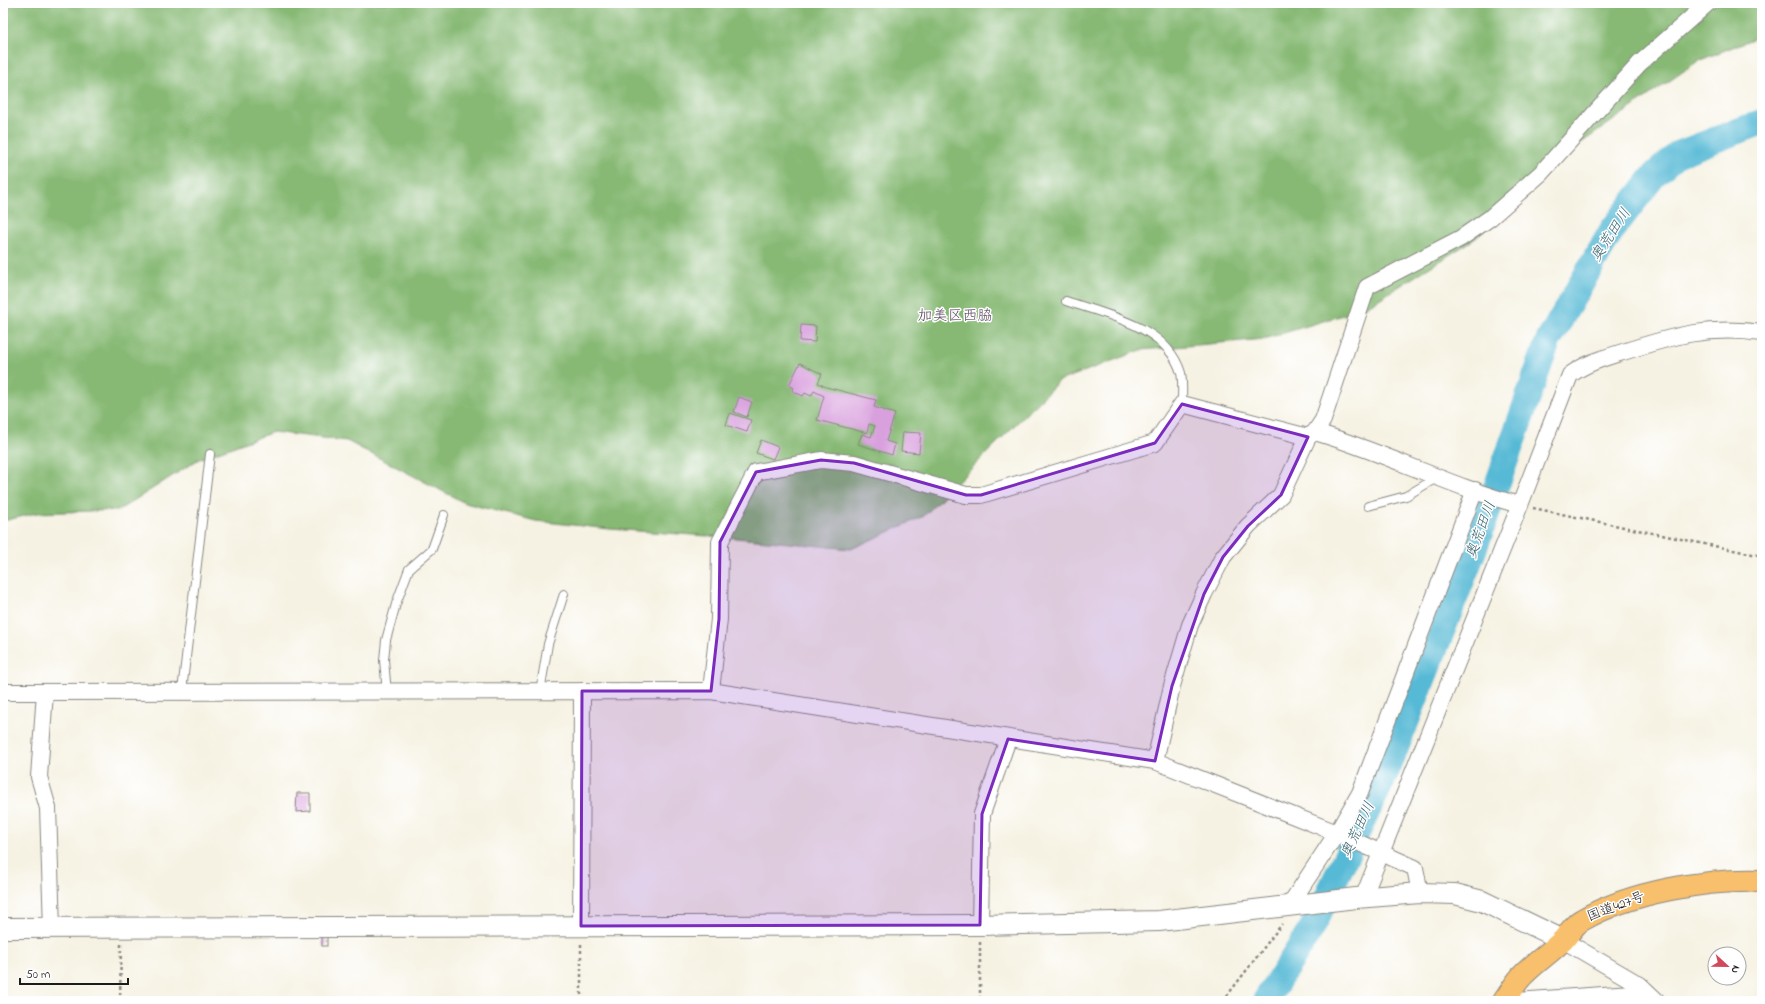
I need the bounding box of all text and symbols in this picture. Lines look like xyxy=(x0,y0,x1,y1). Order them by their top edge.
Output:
water label: 奥荒田川 xyxy=(1585,204,1637,266)
district label: 加美区西脇 xyxy=(917,305,993,327)
water label: 奥荒田川 xyxy=(1460,498,1502,562)
water label: 奥荒田川 xyxy=(1335,798,1381,862)
street label: 国道427号 xyxy=(1584,886,1648,928)
north arrow xyxy=(1707,946,1747,986)
scale bar xyxy=(20,960,128,986)
text: N xyxy=(1727,963,1744,976)
text: 50 m xyxy=(26,966,50,984)

